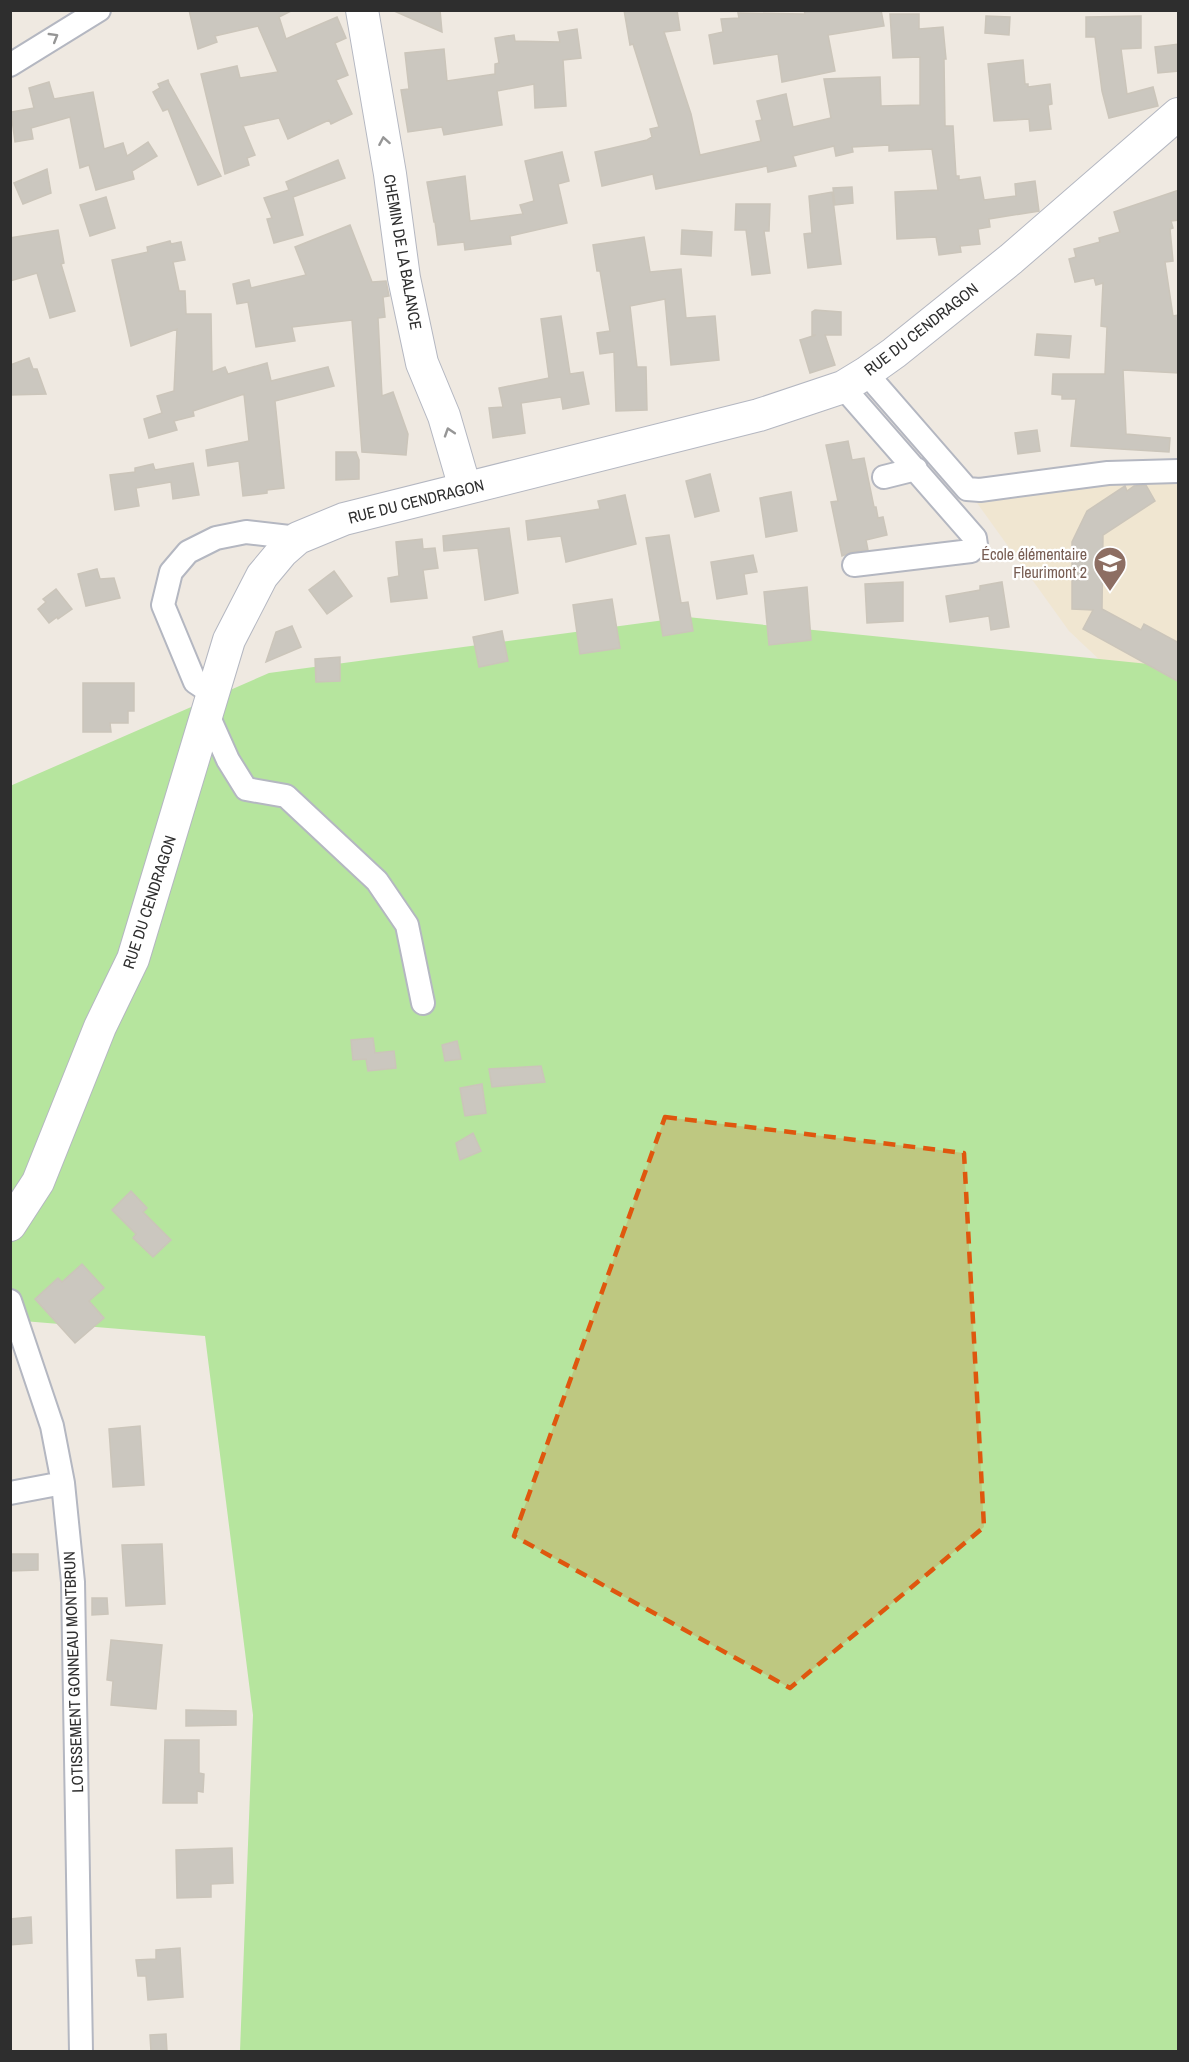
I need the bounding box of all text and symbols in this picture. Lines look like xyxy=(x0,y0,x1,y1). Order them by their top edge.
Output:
one-way arrow xyxy=(48,33,58,45)
one-way arrow xyxy=(378,136,391,146)
street label: CHEMIN DE LA BALANCE xyxy=(378,173,428,331)
street label: RUE DU CENDRAGON xyxy=(859,277,983,381)
one-way arrow xyxy=(444,427,457,438)
street label: RUE DU CENDRAGON xyxy=(346,473,486,529)
place label: École élémentaire Fleurimont 2 xyxy=(981,543,1087,583)
school or university icon: École élémentaire Fleurimont 2 xyxy=(1092,545,1128,592)
street label: RUE DU CENDRAGON xyxy=(117,832,181,972)
street label: LOTISSEMENT GONNEAU MONTBRUN xyxy=(58,1551,88,1793)

